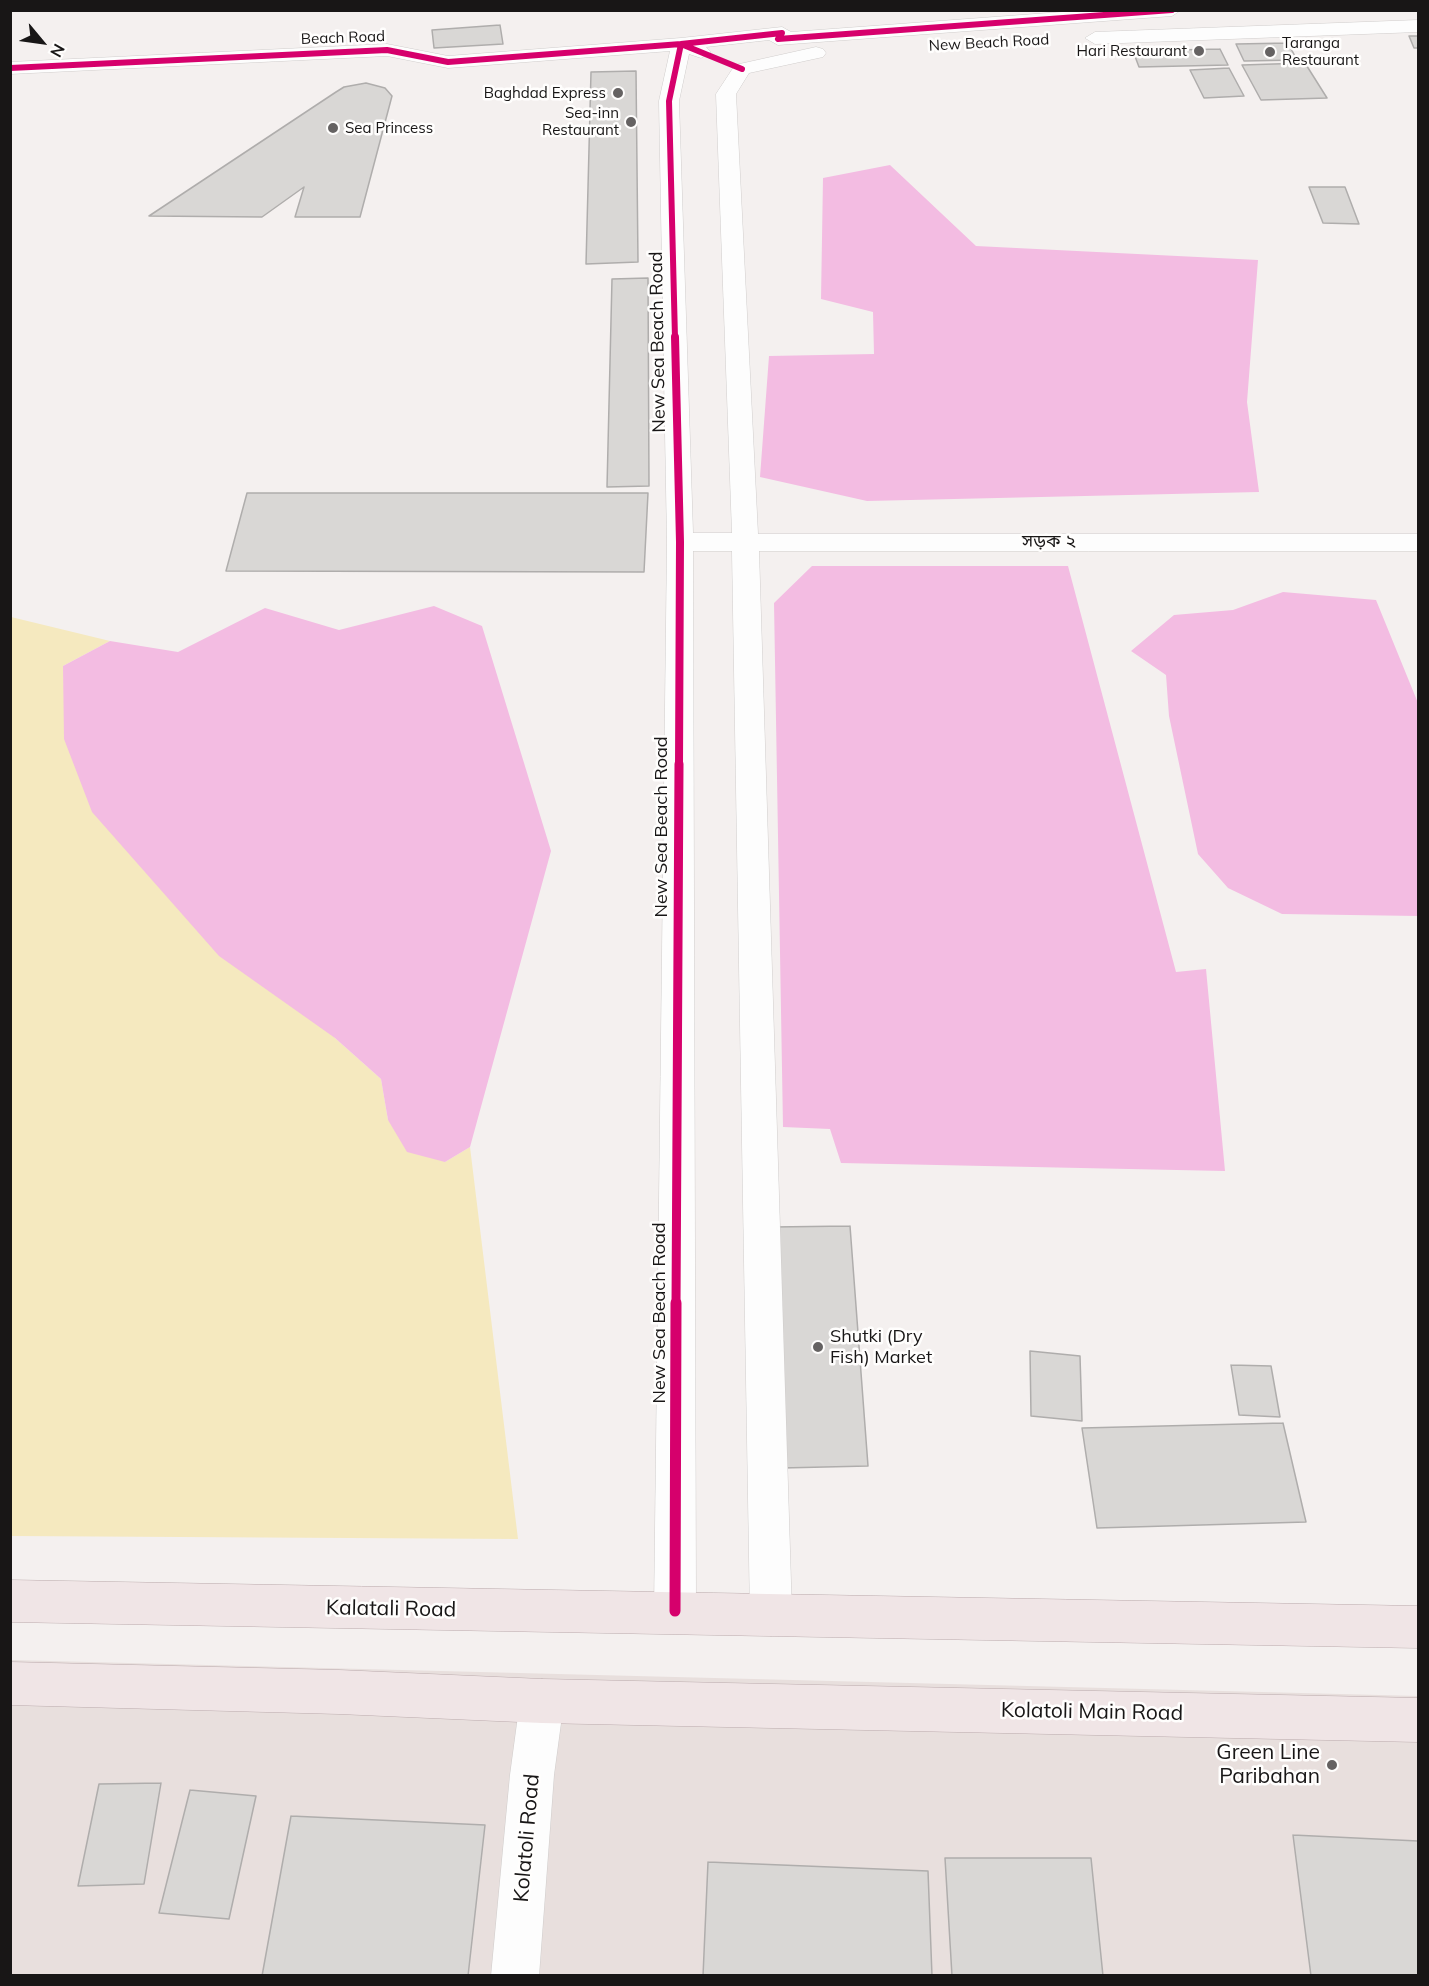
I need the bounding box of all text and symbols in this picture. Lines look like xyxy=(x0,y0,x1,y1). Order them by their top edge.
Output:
north arrow xyxy=(12,12,72,72)
street label: Beach Road xyxy=(301,28,385,48)
street label: New Beach Road xyxy=(928,31,1050,55)
place label: Taranga Restaurant xyxy=(1282,34,1359,69)
text: N xyxy=(46,41,69,61)
place label: Hari Restaurant xyxy=(1077,42,1187,60)
marker: Hari Restaurant xyxy=(1192,44,1206,58)
marker: Taranga Restaurant xyxy=(1263,45,1277,59)
place label: Baghdad Express xyxy=(484,84,606,102)
marker: Baghdad Express xyxy=(611,86,625,100)
place label: Sea-inn Restaurant xyxy=(542,104,619,139)
marker: Sea-inn Restaurant xyxy=(624,115,638,129)
place label: Sea Princess xyxy=(345,119,433,137)
marker: Sea Princess xyxy=(326,121,340,135)
street label: New Sea Beach Road xyxy=(646,251,670,433)
street label: সড়ক ২ xyxy=(1022,531,1076,553)
street label: New Sea Beach Road xyxy=(651,736,673,918)
street label: New Sea Beach Road xyxy=(649,1222,671,1404)
place label: Shutki (Dry Fish) Market xyxy=(830,1326,932,1368)
marker: Shutki (Dry Fish) Market xyxy=(811,1340,825,1354)
street label: Kalatali Road xyxy=(326,1595,456,1623)
street label: Kolatoli Main Road xyxy=(1001,1698,1183,1726)
place label: Green Line Paribahan xyxy=(1216,1740,1320,1790)
marker: Green Line Paribahan xyxy=(1325,1758,1339,1772)
street label: Kolatoli Road xyxy=(509,1773,545,1903)

